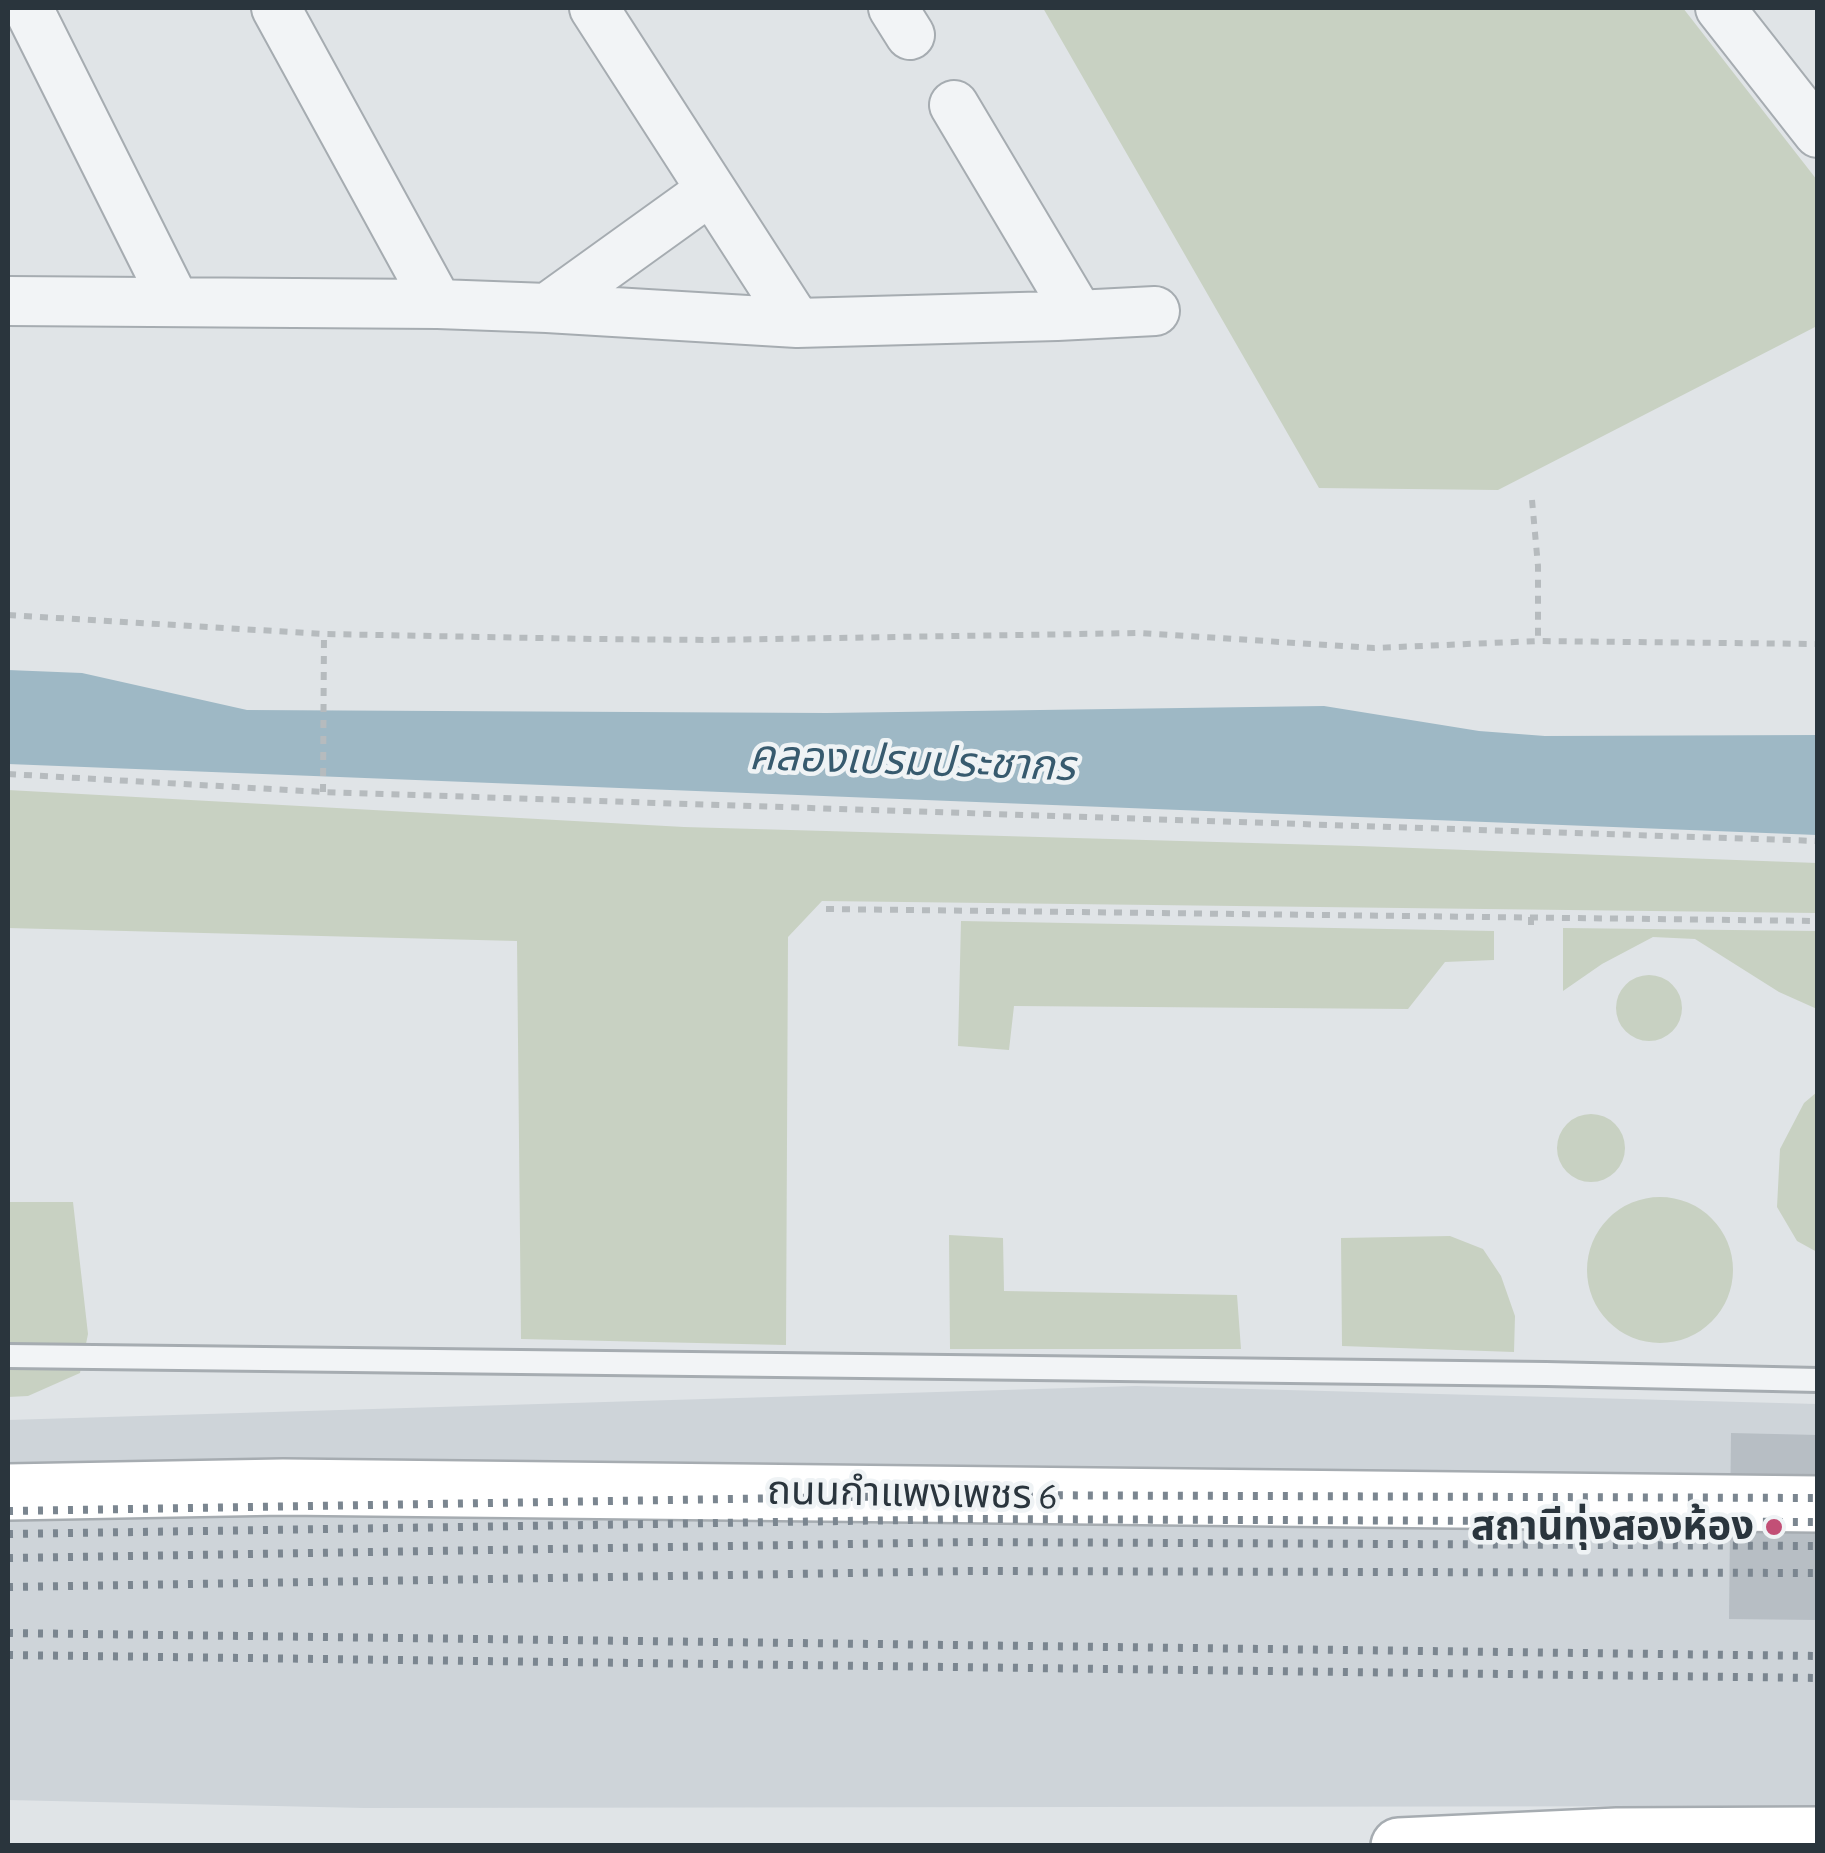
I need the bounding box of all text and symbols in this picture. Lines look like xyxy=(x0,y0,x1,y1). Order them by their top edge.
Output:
water label: คลองเปรมประชากร xyxy=(748,731,1076,793)
street label: ถนนกำแพงเพชร 6 xyxy=(766,1467,1058,1521)
place label: สถานีทุ่งสองห้อง xyxy=(1471,1503,1754,1551)
marker: สถานีทุ่งสองห้อง xyxy=(1763,1516,1785,1538)

